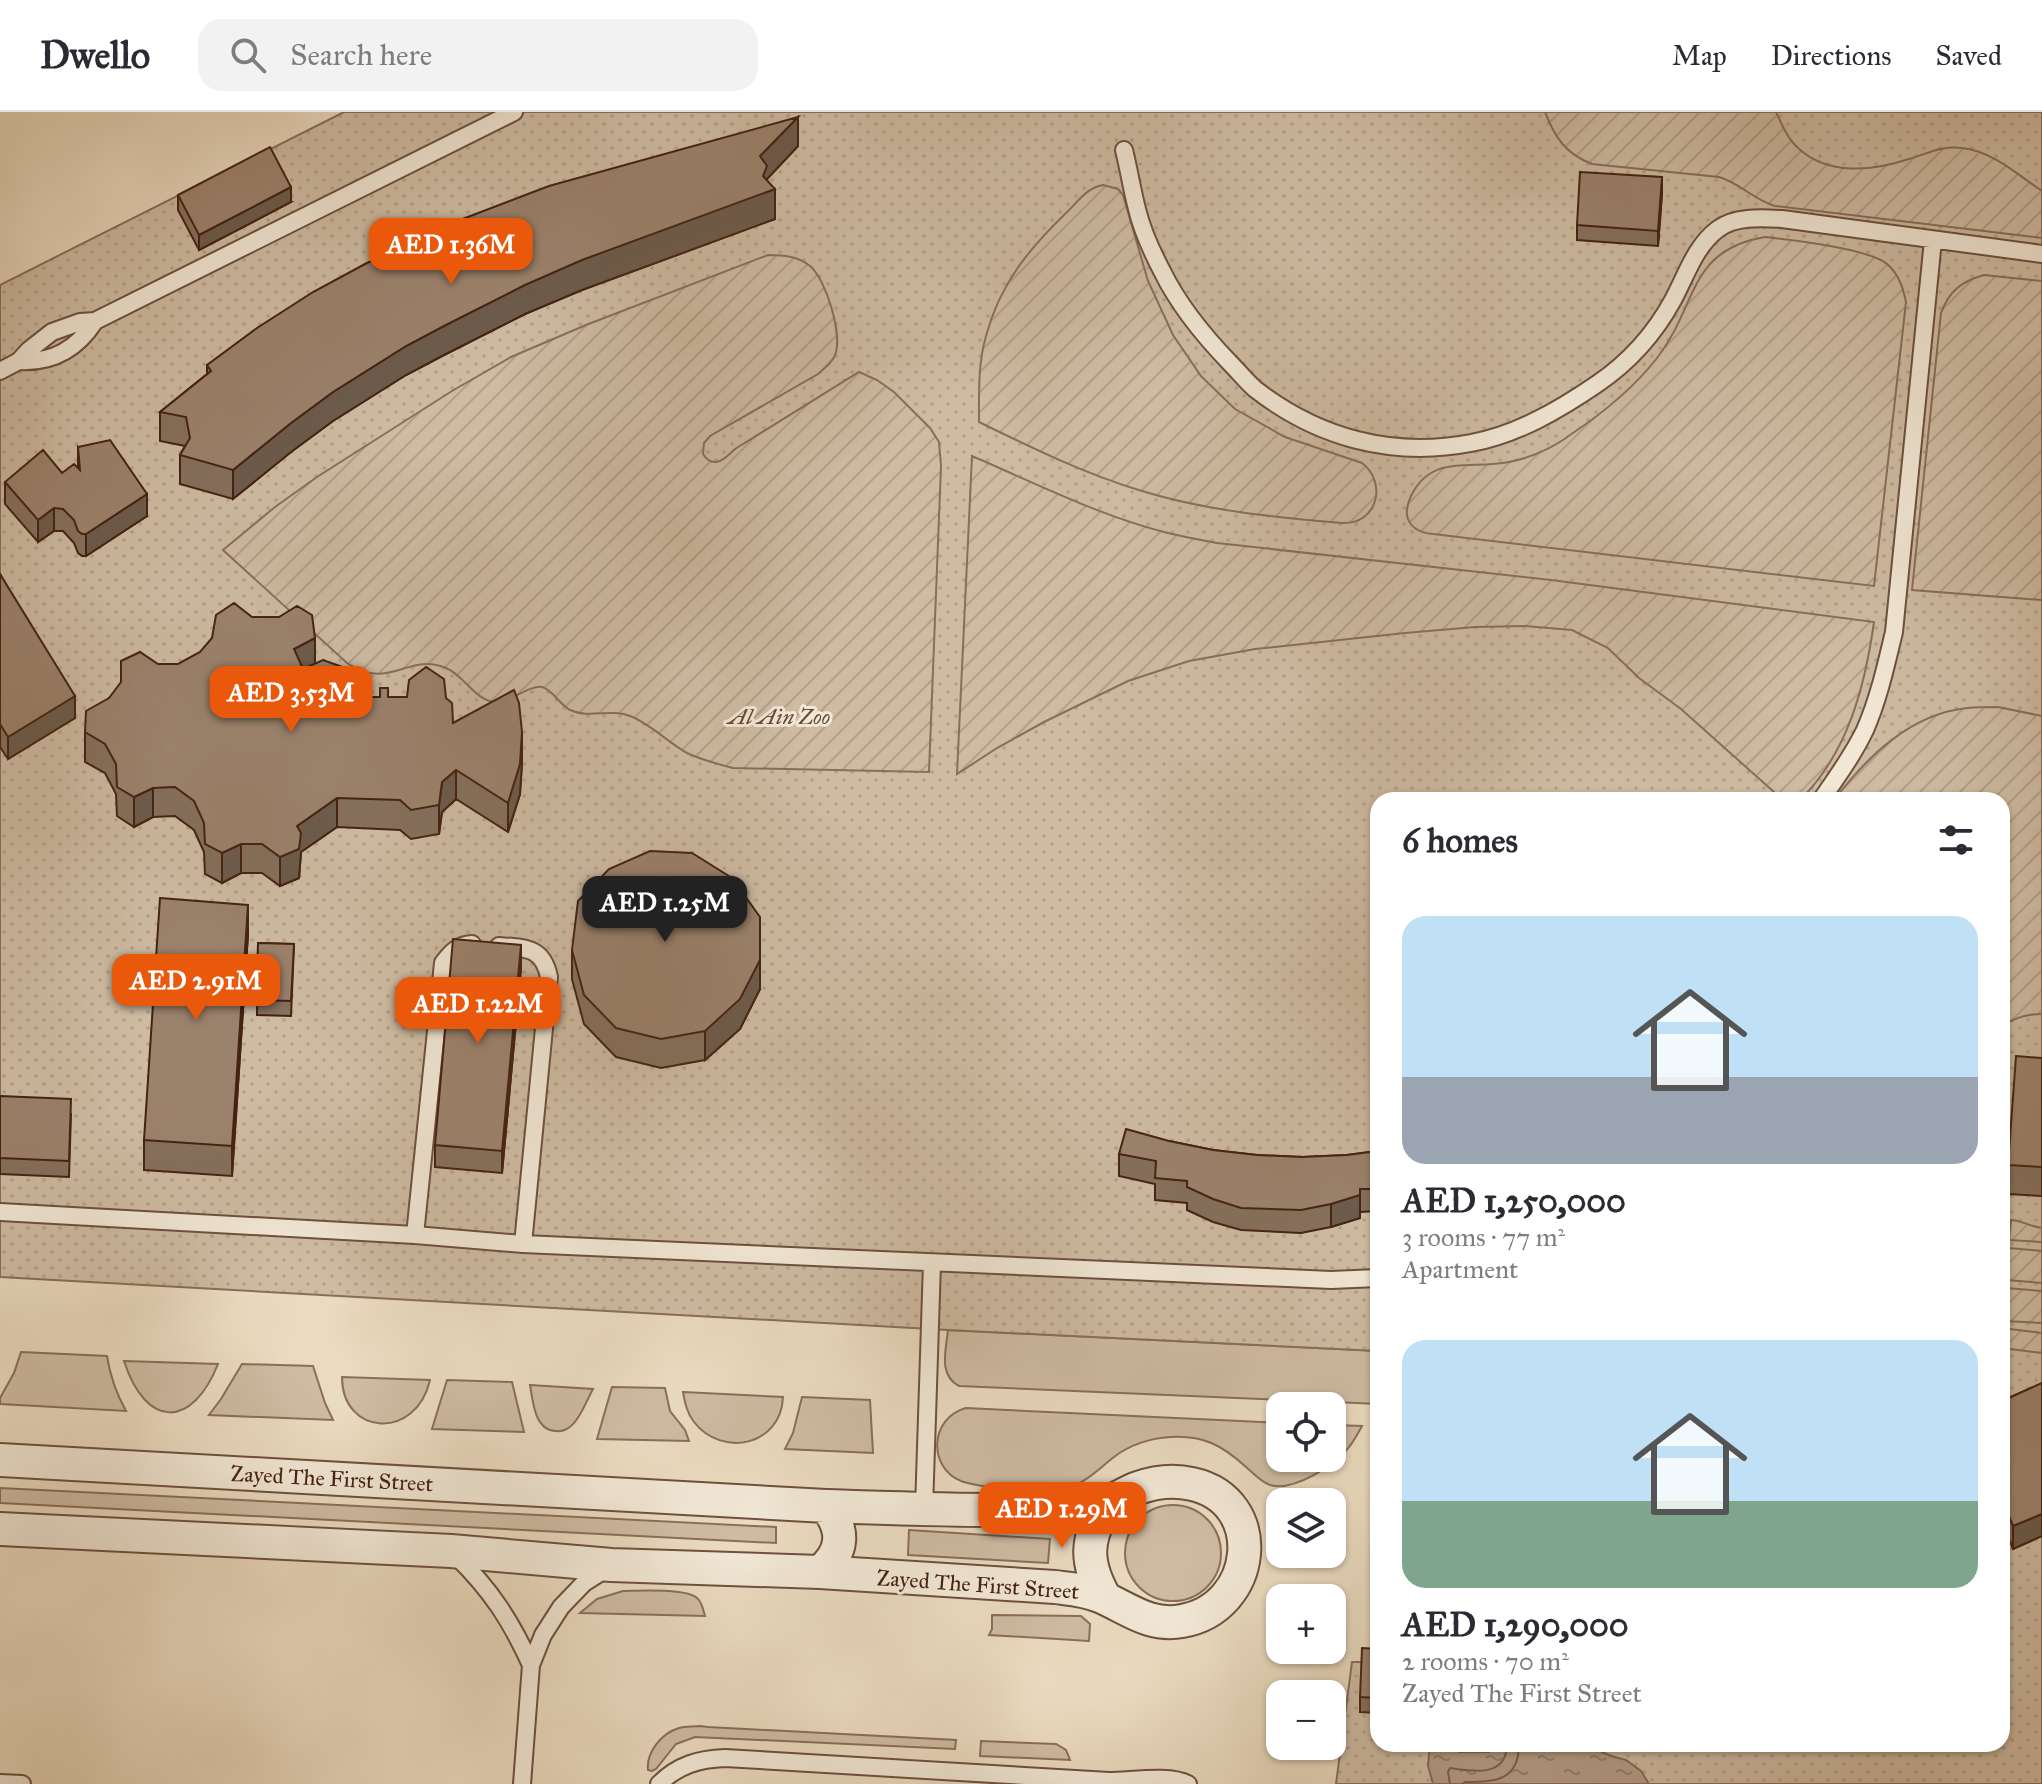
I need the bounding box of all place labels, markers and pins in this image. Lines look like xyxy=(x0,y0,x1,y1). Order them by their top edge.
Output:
pin: AED 1.36M xyxy=(359,218,543,286)
pin: AED 3.53M xyxy=(199,666,383,734)
pin: AED 1.25M xyxy=(573,876,757,944)
pin: AED 2.91M xyxy=(104,954,288,1022)
pin: AED 1.22M xyxy=(386,977,570,1045)
pin: AED 1.29M xyxy=(970,1482,1154,1550)

